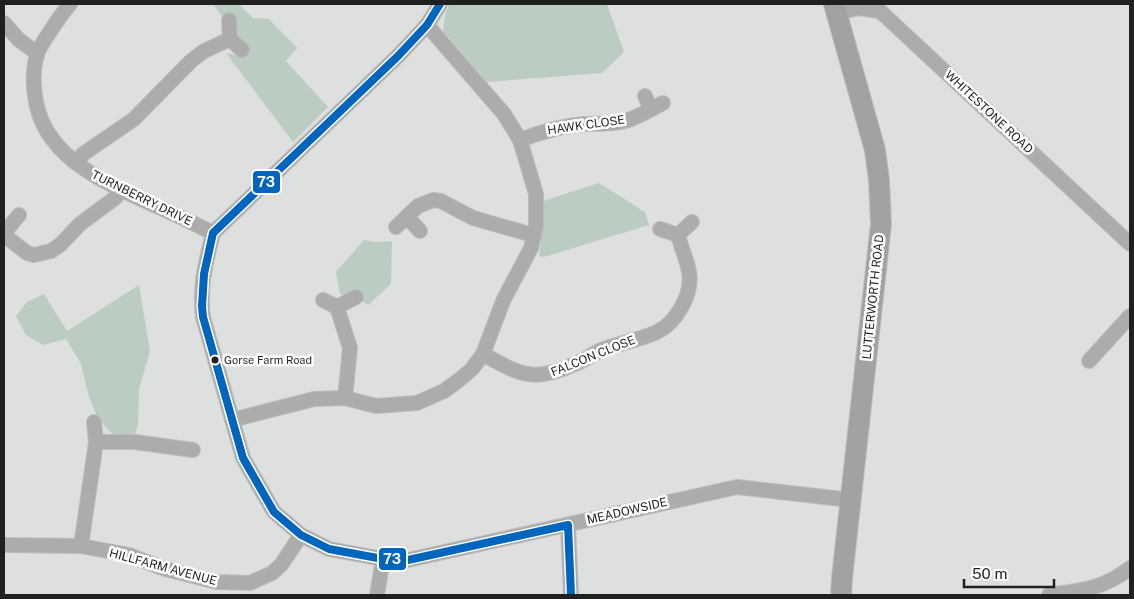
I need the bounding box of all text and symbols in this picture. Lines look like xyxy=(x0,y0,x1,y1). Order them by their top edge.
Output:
street label: WHITESTONE ROAD xyxy=(942,68,1036,156)
street label: HAWK CLOSE xyxy=(546,113,626,137)
street label: TURNBERRY DRIVE xyxy=(90,168,194,228)
line badge: 73 xyxy=(252,170,281,194)
text: 73 xyxy=(257,174,275,190)
street label: LUTTERWORTH ROAD xyxy=(859,234,887,360)
street label: FALCON CLOSE xyxy=(549,333,637,379)
place label: Gorse Farm Road xyxy=(224,354,312,366)
marker: Gorse Farm Road xyxy=(210,355,220,365)
street label: MEADOWSIDE xyxy=(586,495,668,527)
street label: HILLFARM AVENUE xyxy=(108,546,218,588)
line badge: 73 xyxy=(378,547,407,571)
text: 73 xyxy=(383,551,401,567)
scale bar xyxy=(964,556,1054,588)
text: 50 m xyxy=(972,565,1007,582)

